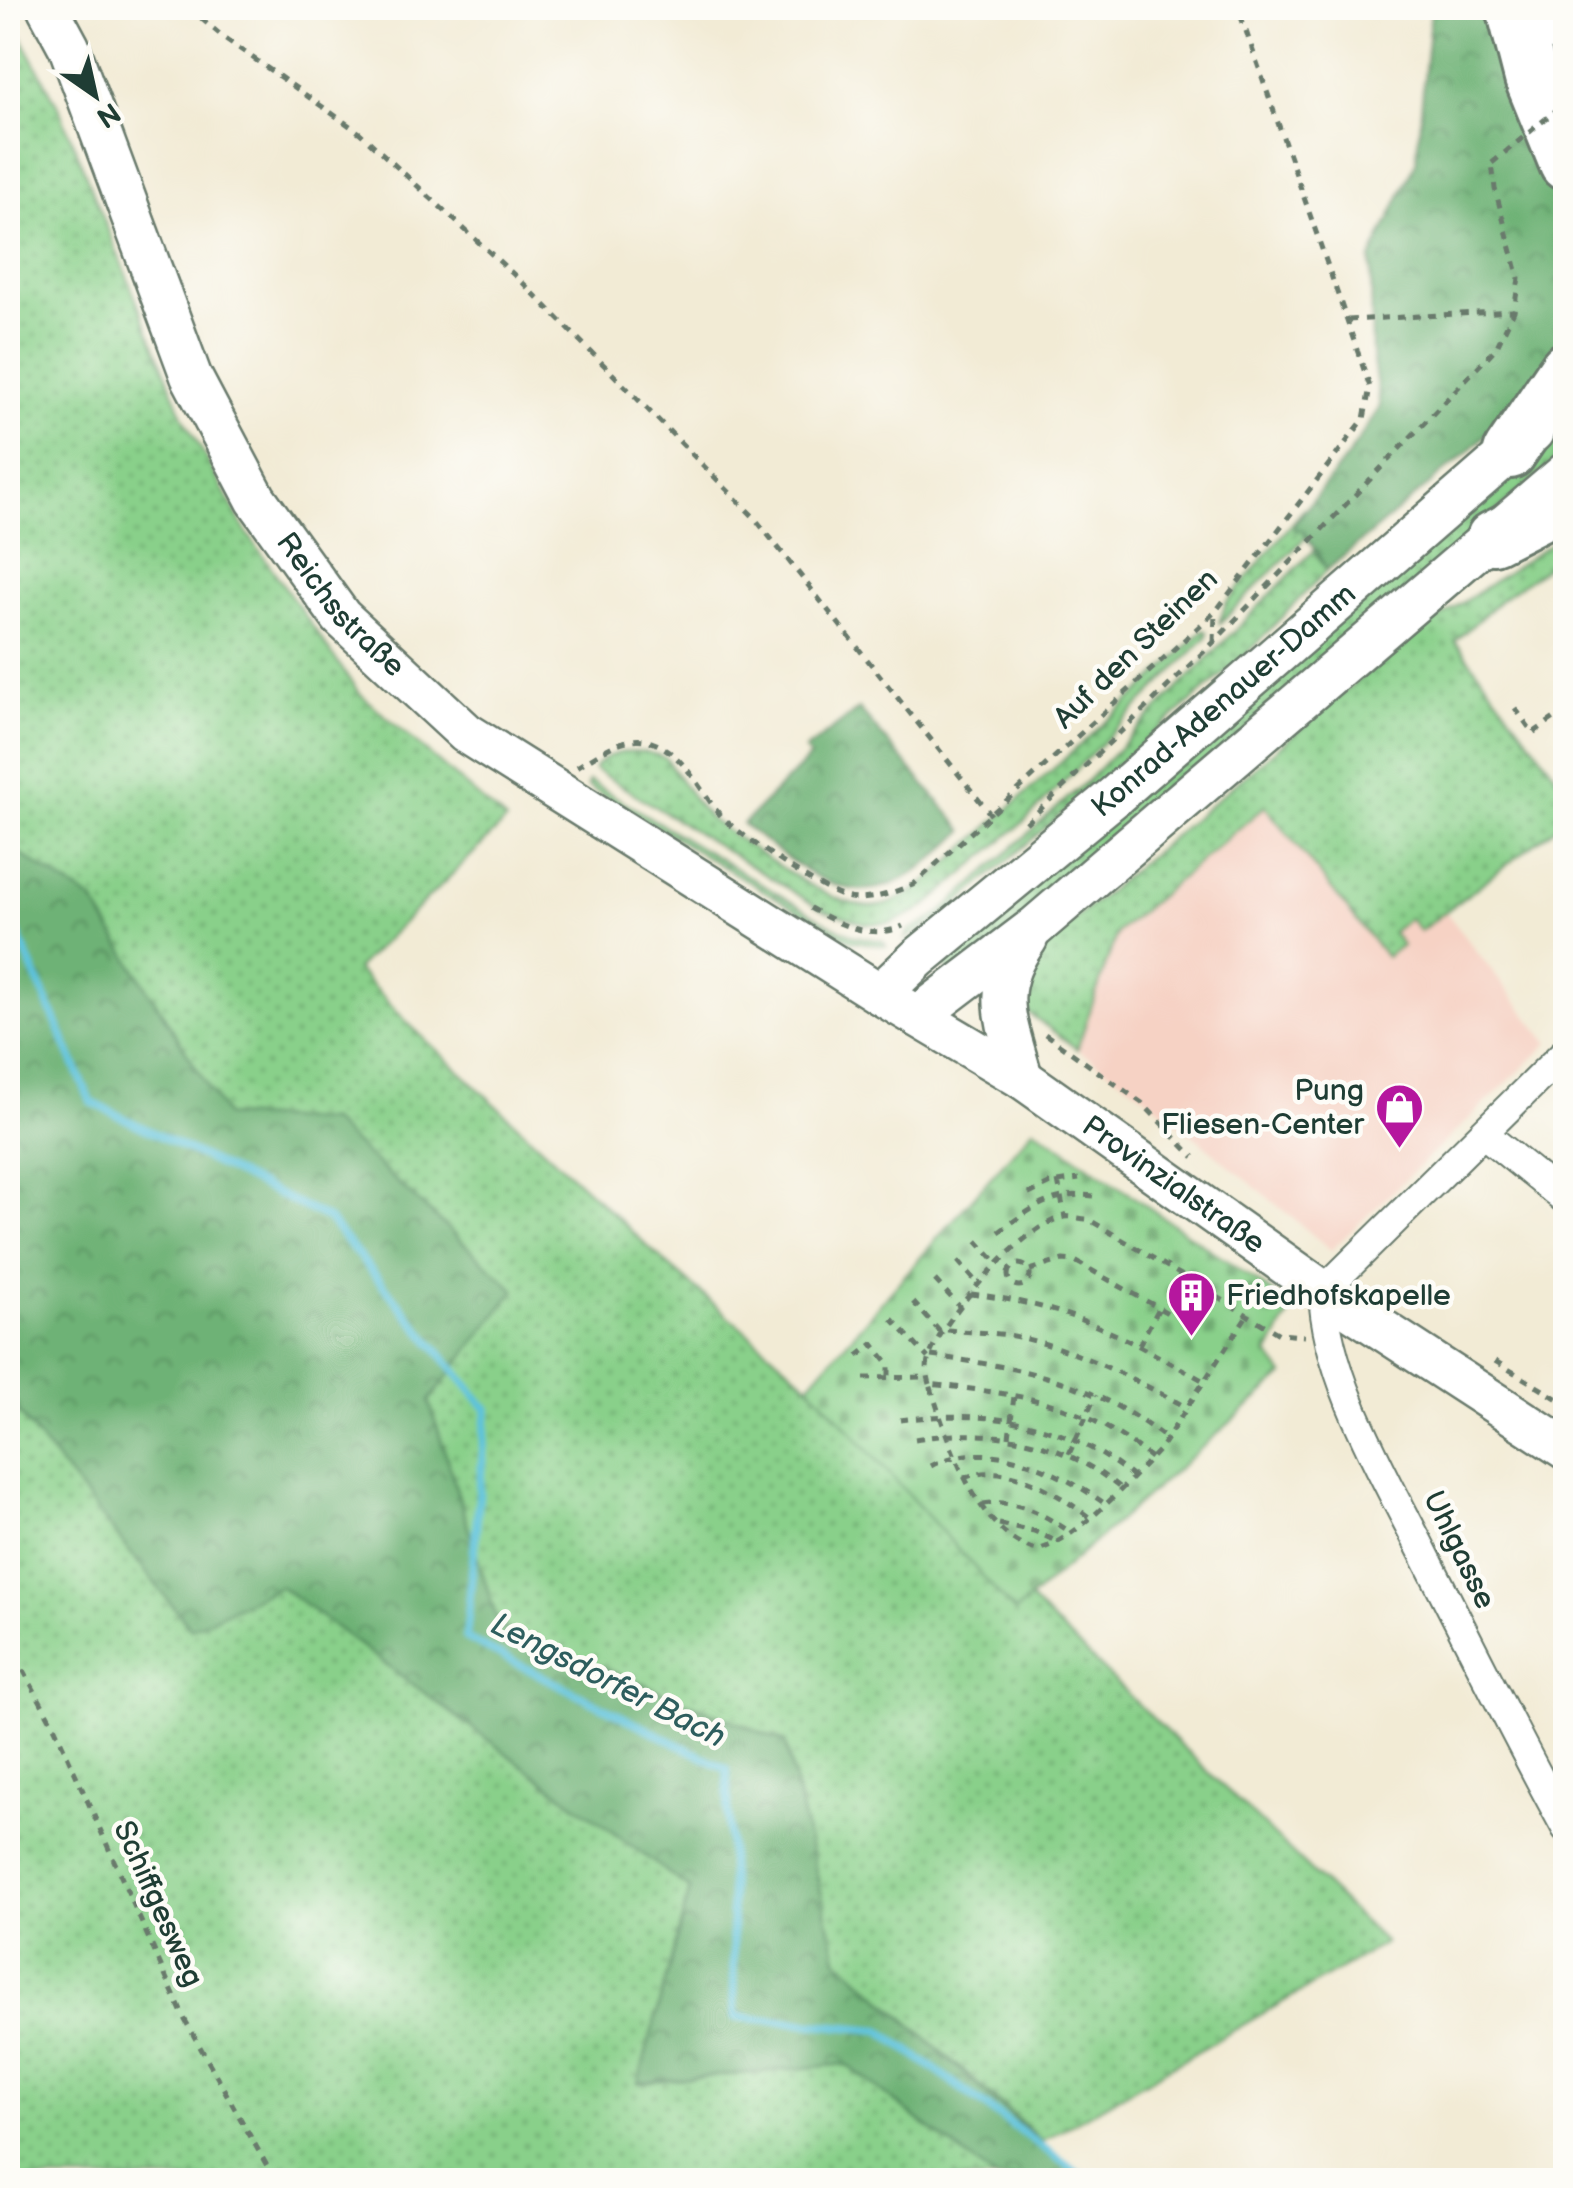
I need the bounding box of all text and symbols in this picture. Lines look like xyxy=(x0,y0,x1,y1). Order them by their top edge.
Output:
north arrow xyxy=(45,45,145,145)
text: N xyxy=(90,95,126,134)
street label: Reichsstraße xyxy=(268,526,412,685)
street label: Auf den Steinen xyxy=(1046,562,1226,736)
street label: Konrad-Adenauer-Damm xyxy=(1085,576,1363,825)
place label: Pung Fliesen-Center xyxy=(1161,1073,1365,1143)
shop icon: Pung Fliesen-Center xyxy=(1373,1082,1425,1150)
street label: Provinzialstraße xyxy=(1075,1108,1272,1262)
building icon: Friedhofskapelle xyxy=(1165,1270,1217,1338)
place label: Friedhofskapelle xyxy=(1226,1278,1451,1314)
street label: Uhlgasse xyxy=(1415,1485,1503,1615)
water label: Lengsdorfer Bach xyxy=(484,1605,732,1757)
street label: Schiffgesweg xyxy=(105,1815,211,1993)

